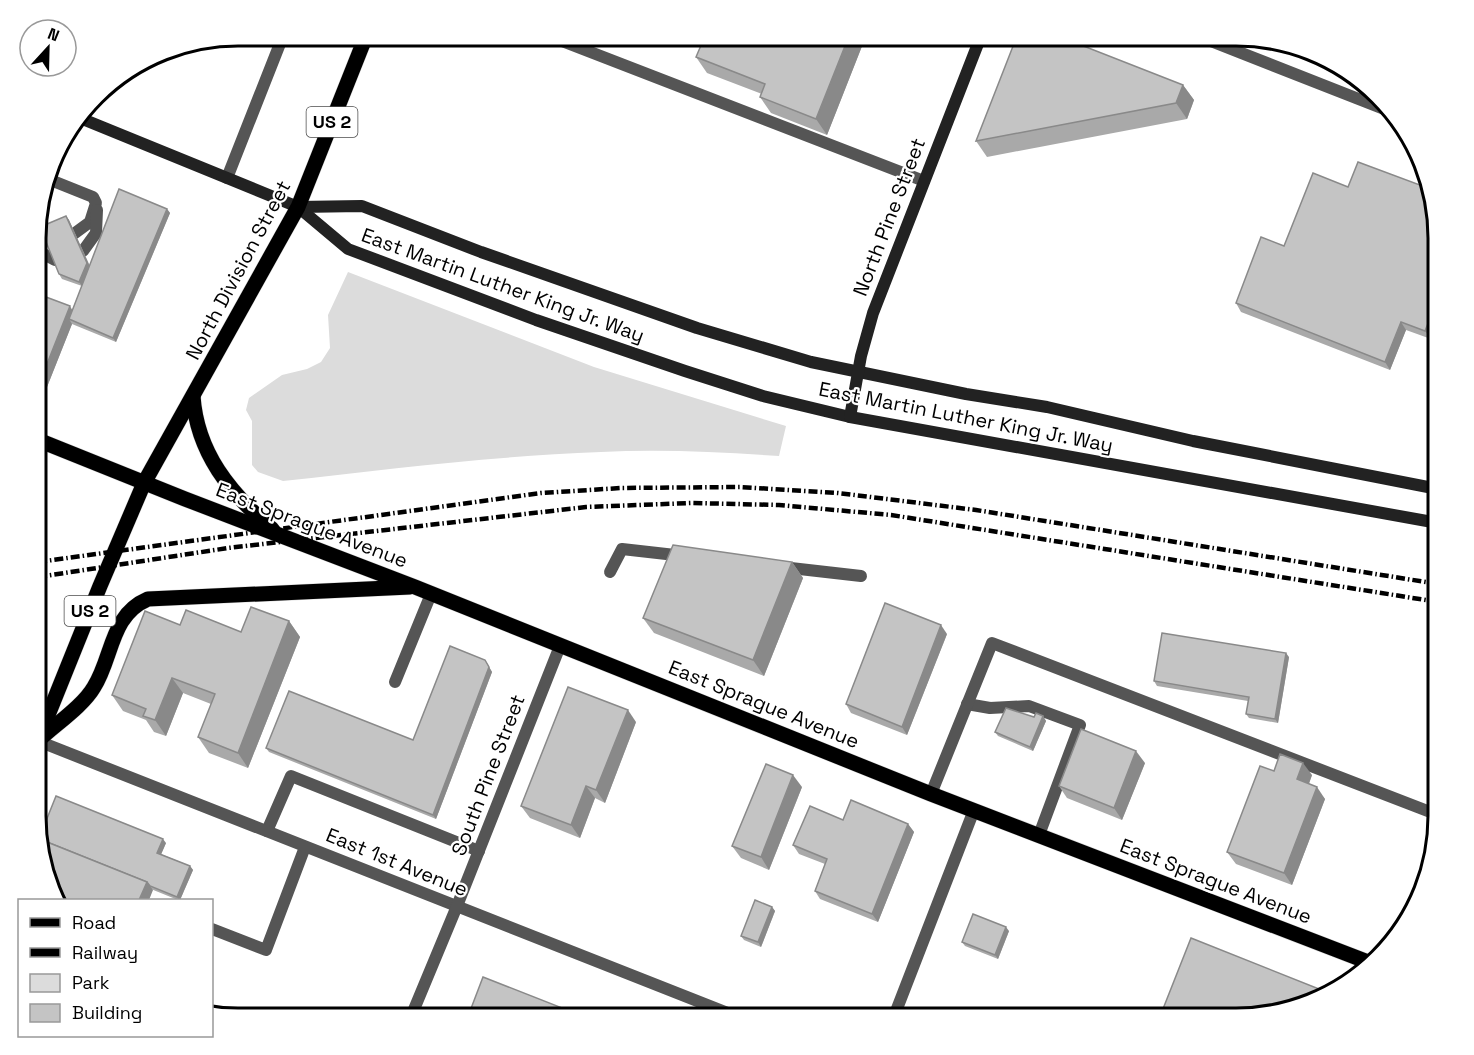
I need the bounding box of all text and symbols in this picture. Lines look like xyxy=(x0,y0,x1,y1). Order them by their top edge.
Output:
north arrow xyxy=(18,18,78,78)
text: N xyxy=(45,23,62,46)
road number: US 2 xyxy=(306,107,358,137)
street label: North Pine Street xyxy=(847,134,931,300)
street label: North Division Street xyxy=(180,176,296,364)
street label: East Martin Luther King Jr. Way xyxy=(358,222,648,348)
street label: East Martin Luther King Jr. Way xyxy=(817,376,1115,458)
street label: East Sprague Avenue xyxy=(212,476,412,574)
road number: US 2 xyxy=(64,596,116,626)
street label: East Sprague Avenue xyxy=(665,654,863,754)
street label: South Pine Street xyxy=(445,691,531,859)
street label: East 1st Avenue xyxy=(322,822,472,902)
street label: East Sprague Avenue xyxy=(1116,832,1316,930)
legend xyxy=(18,899,213,1037)
text: Road xyxy=(72,911,116,934)
text: Railway xyxy=(72,941,138,964)
text: Park xyxy=(72,971,110,994)
text: Building xyxy=(72,1001,142,1024)

